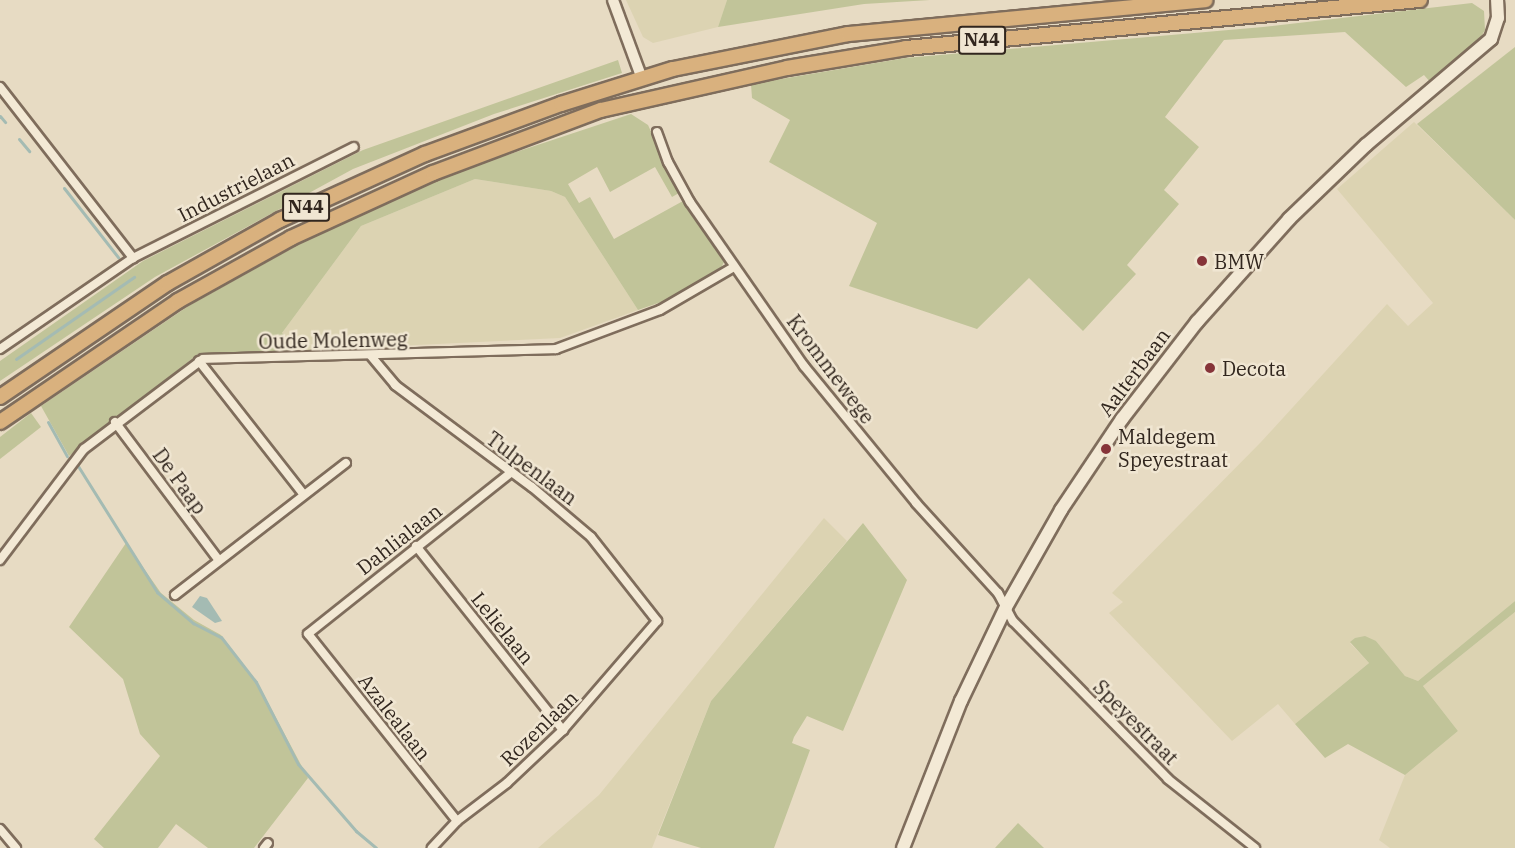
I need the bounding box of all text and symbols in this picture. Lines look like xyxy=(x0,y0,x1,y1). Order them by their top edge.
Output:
road number: N44 xyxy=(958,25,1006,55)
street label: Industrielaan xyxy=(174,147,298,227)
road number: N44 xyxy=(282,192,330,222)
place label: BMW xyxy=(1214,249,1264,273)
marker: BMW xyxy=(1195,254,1209,268)
street label: Krommewege xyxy=(782,310,880,428)
street label: Aalterbaan xyxy=(1093,323,1175,421)
street label: Oude Molenweg xyxy=(258,327,408,353)
place label: Decota xyxy=(1222,356,1286,380)
marker: Decota xyxy=(1203,361,1217,375)
place label: Maldegem Speyestraat xyxy=(1118,425,1228,472)
street label: Tulpenlaan xyxy=(482,426,582,510)
marker: Maldegem Speyestraat xyxy=(1099,442,1113,456)
street label: De Paap xyxy=(148,443,212,519)
street label: Dahlialaan xyxy=(352,498,446,580)
street label: Lelielaan xyxy=(467,587,539,669)
street label: Azalealaan xyxy=(354,669,436,765)
street label: Speyestraat xyxy=(1089,675,1183,769)
street label: Rozenlaan xyxy=(495,685,583,771)

